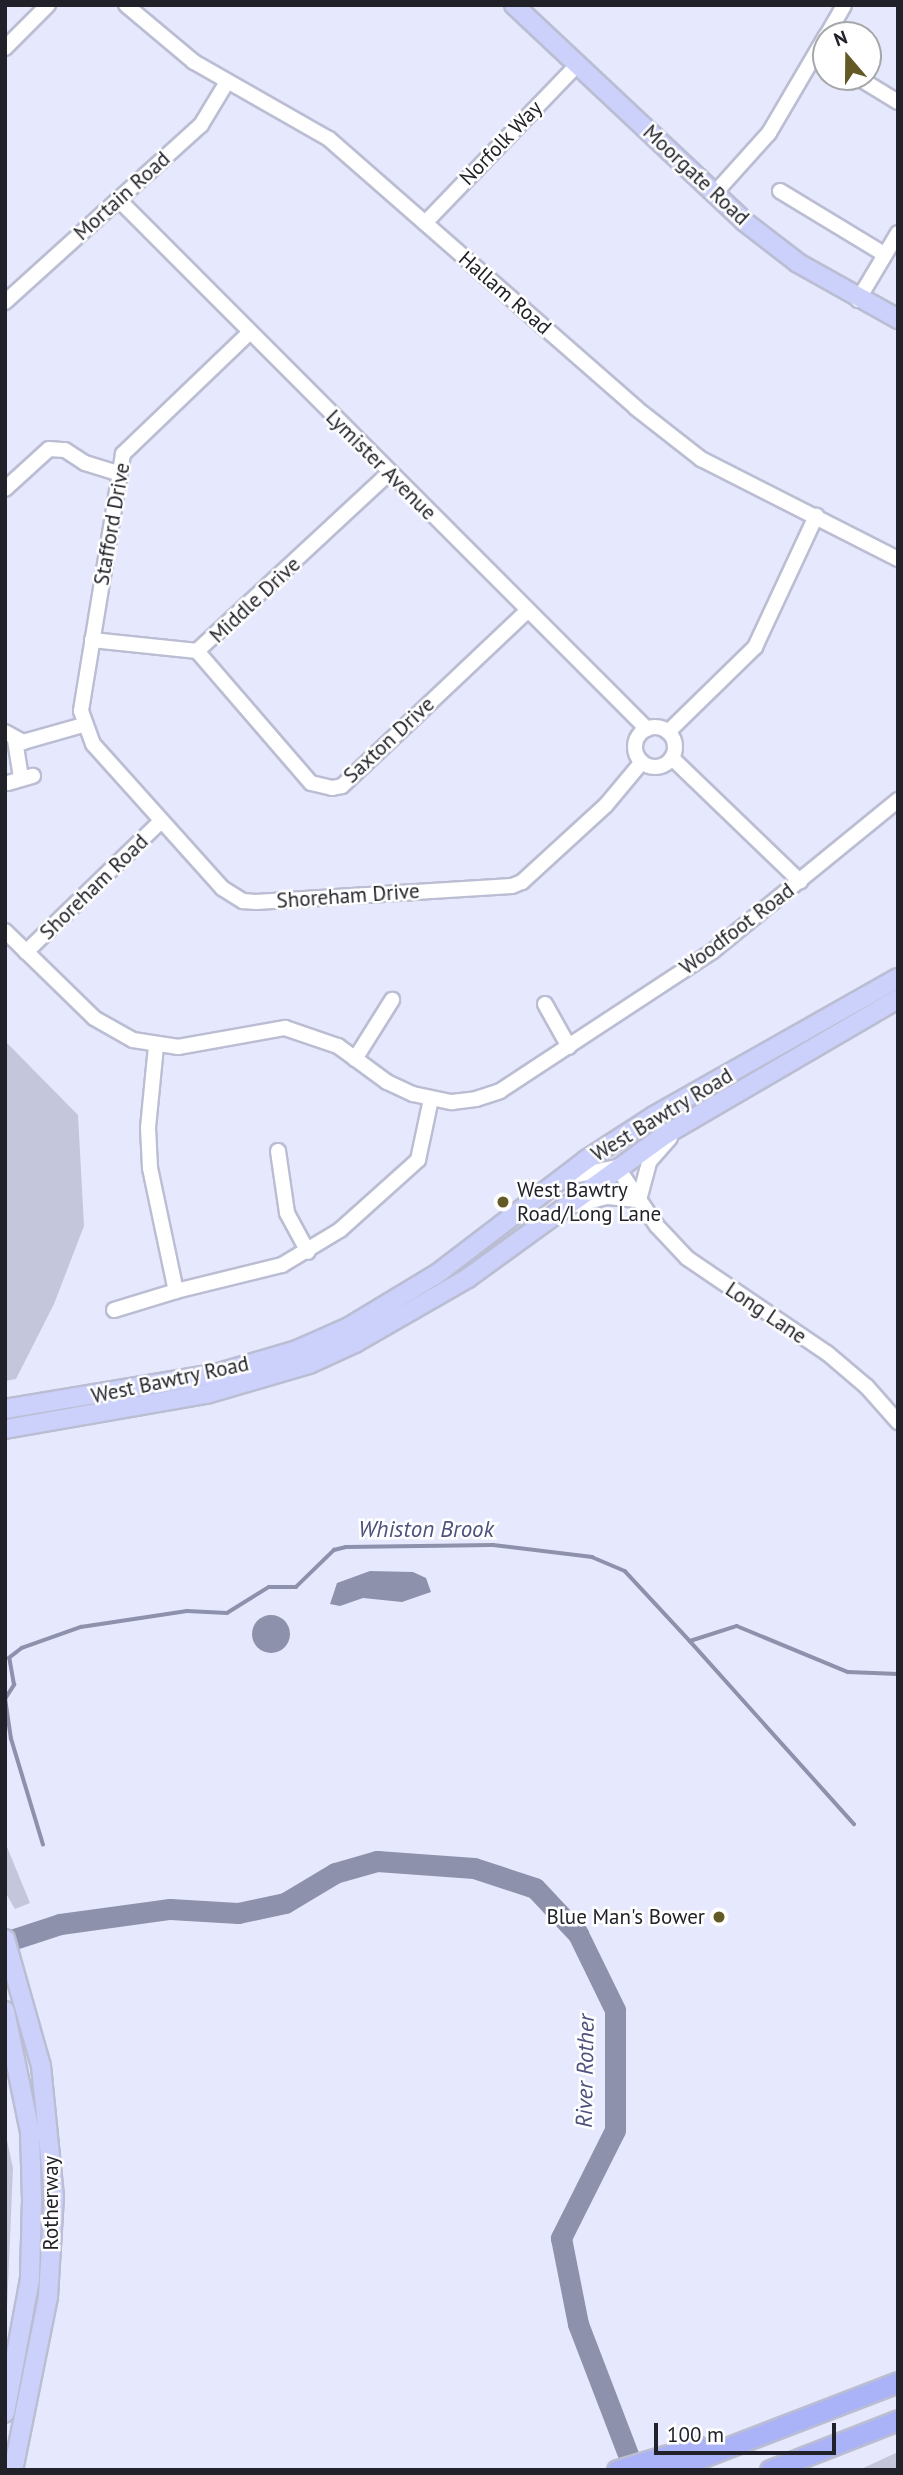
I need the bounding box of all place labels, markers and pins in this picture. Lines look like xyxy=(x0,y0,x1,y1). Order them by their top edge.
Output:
place label: West Bawtry Road/Long Lane xyxy=(517,1177,661,1227)
marker: West Bawtry Road/Long Lane xyxy=(495,1194,511,1210)
place label: Blue Man's Bower xyxy=(546,1904,705,1930)
marker: Blue Man's Bower xyxy=(711,1909,727,1925)

